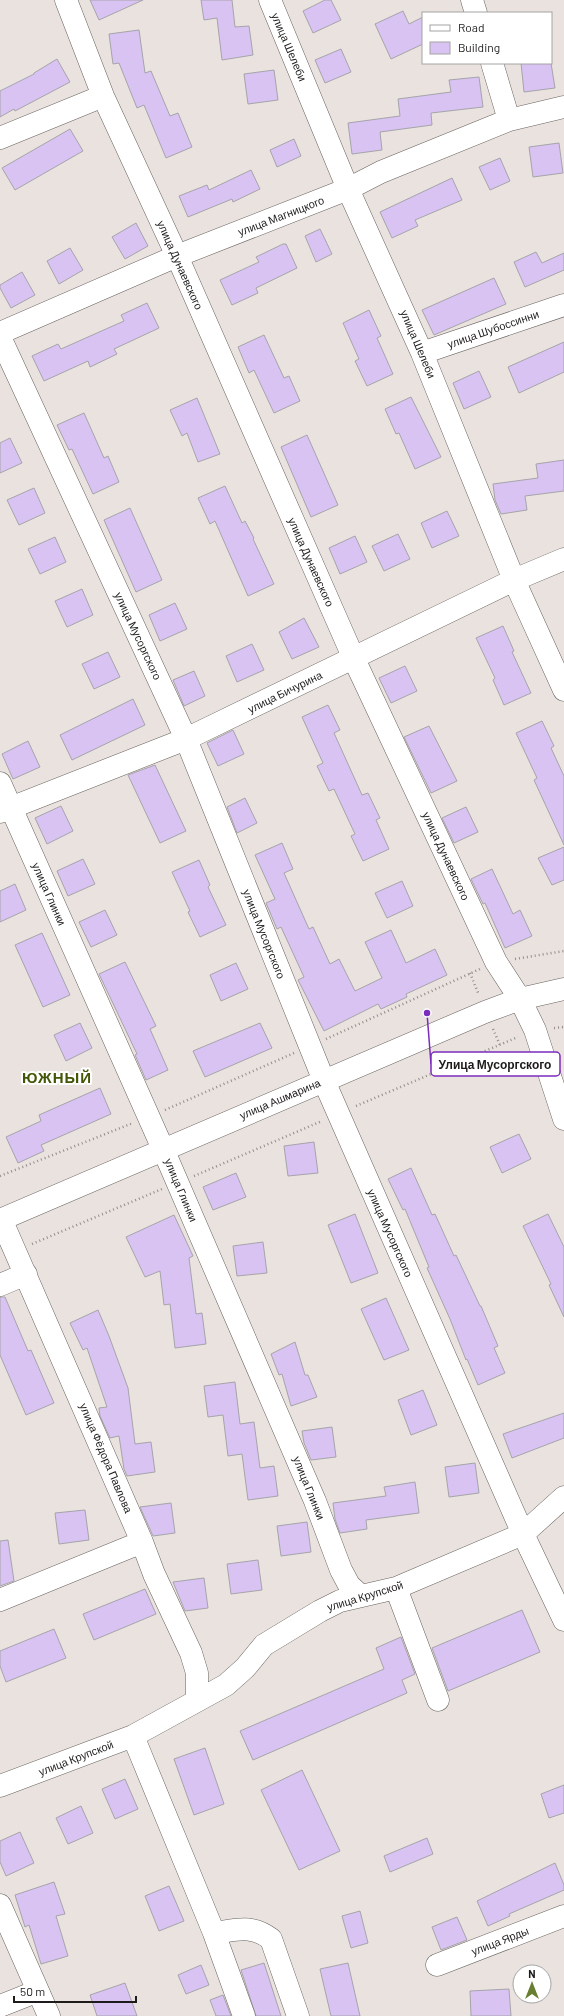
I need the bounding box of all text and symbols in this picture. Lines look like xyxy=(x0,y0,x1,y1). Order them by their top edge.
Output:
street label: улица Шелеби xyxy=(269,11,310,83)
legend xyxy=(422,12,552,64)
text: Road xyxy=(458,20,485,34)
text: Building xyxy=(458,40,500,54)
street label: улица Магницкого xyxy=(236,193,326,238)
street label: улица Дунаевского xyxy=(155,218,206,311)
street label: улица Шубоссинни xyxy=(445,307,540,350)
street label: улица Шелеби xyxy=(398,308,439,380)
street label: улица Дунаевского xyxy=(286,515,337,608)
street label: улица Мусоргского xyxy=(112,590,164,682)
street label: улица Бичурина xyxy=(245,667,325,715)
street label: улица Дунаевского xyxy=(420,809,473,902)
street label: улица Глинки xyxy=(30,860,69,927)
street label: улица Мусоргского xyxy=(241,887,288,980)
callout: Улица Мусоргского xyxy=(431,1052,560,1076)
text: Улица Мусоргского xyxy=(439,1057,551,1072)
district label: ЮЖНЫЙ xyxy=(22,1068,92,1086)
street label: улица Ашмарина xyxy=(237,1075,323,1121)
street label: улица Глинки xyxy=(162,1156,201,1223)
street label: улица Мусоргского xyxy=(365,1187,416,1279)
street label: улица Фёдора Павлова xyxy=(77,1401,136,1515)
street label: улица Глинки xyxy=(291,1454,328,1521)
street label: улица Крупской xyxy=(325,1578,405,1613)
street label: улица Крупской xyxy=(37,1737,115,1778)
street label: улица Ярды xyxy=(469,1924,531,1957)
north arrow xyxy=(512,1964,552,2004)
text: N xyxy=(528,1967,536,1980)
scale bar xyxy=(14,1978,136,2004)
text: 50 m xyxy=(20,1984,45,1998)

